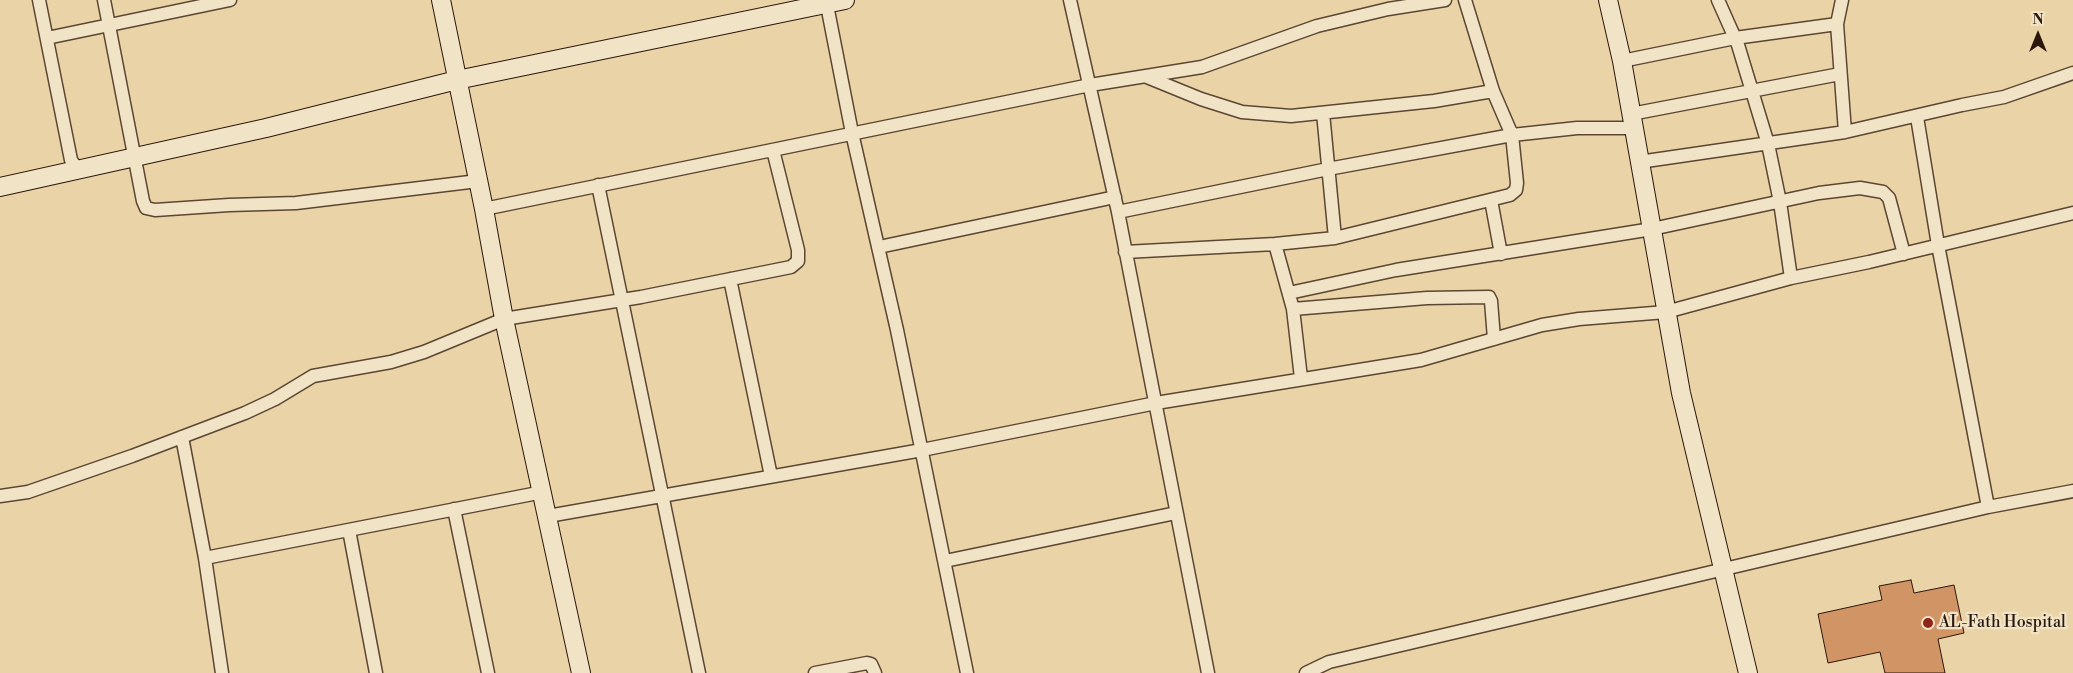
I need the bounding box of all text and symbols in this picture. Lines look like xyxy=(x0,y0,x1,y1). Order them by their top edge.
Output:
north arrow xyxy=(2013,10,2063,60)
text: N xyxy=(2032,11,2044,29)
place label: AL-Fath Hospital xyxy=(1939,613,2066,633)
marker: AL-Fath Hospital xyxy=(1921,616,1935,630)

